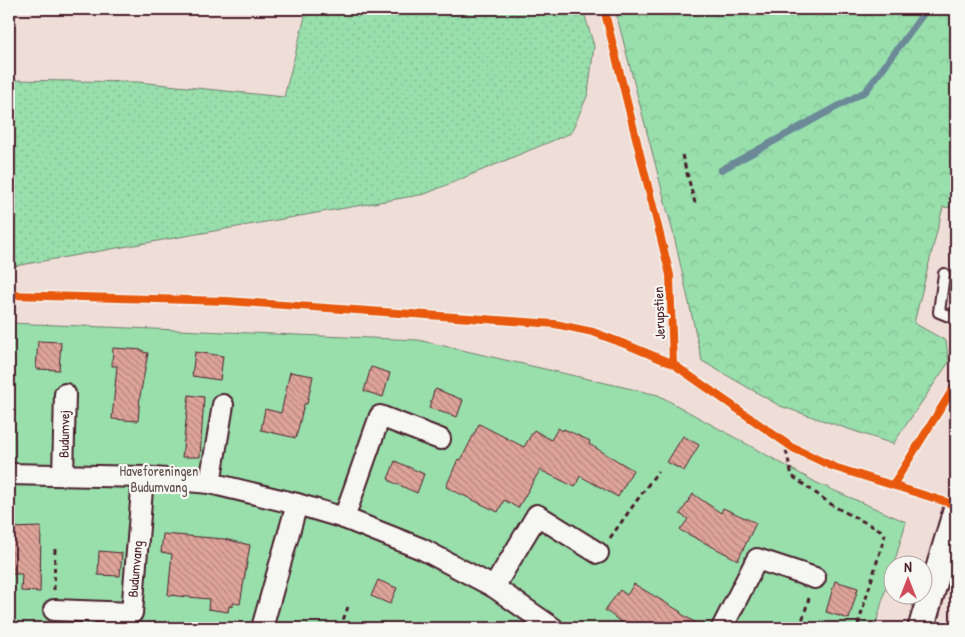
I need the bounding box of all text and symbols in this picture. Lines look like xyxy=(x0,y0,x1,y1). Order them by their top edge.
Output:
street label: Jerupstien xyxy=(648,286,670,340)
street label: Budumvej xyxy=(54,410,74,458)
park label: Haveforeningen Budumvang xyxy=(120,461,198,497)
street label: Budumvang xyxy=(123,540,147,598)
north arrow xyxy=(882,554,932,604)
text: N xyxy=(904,557,912,576)

